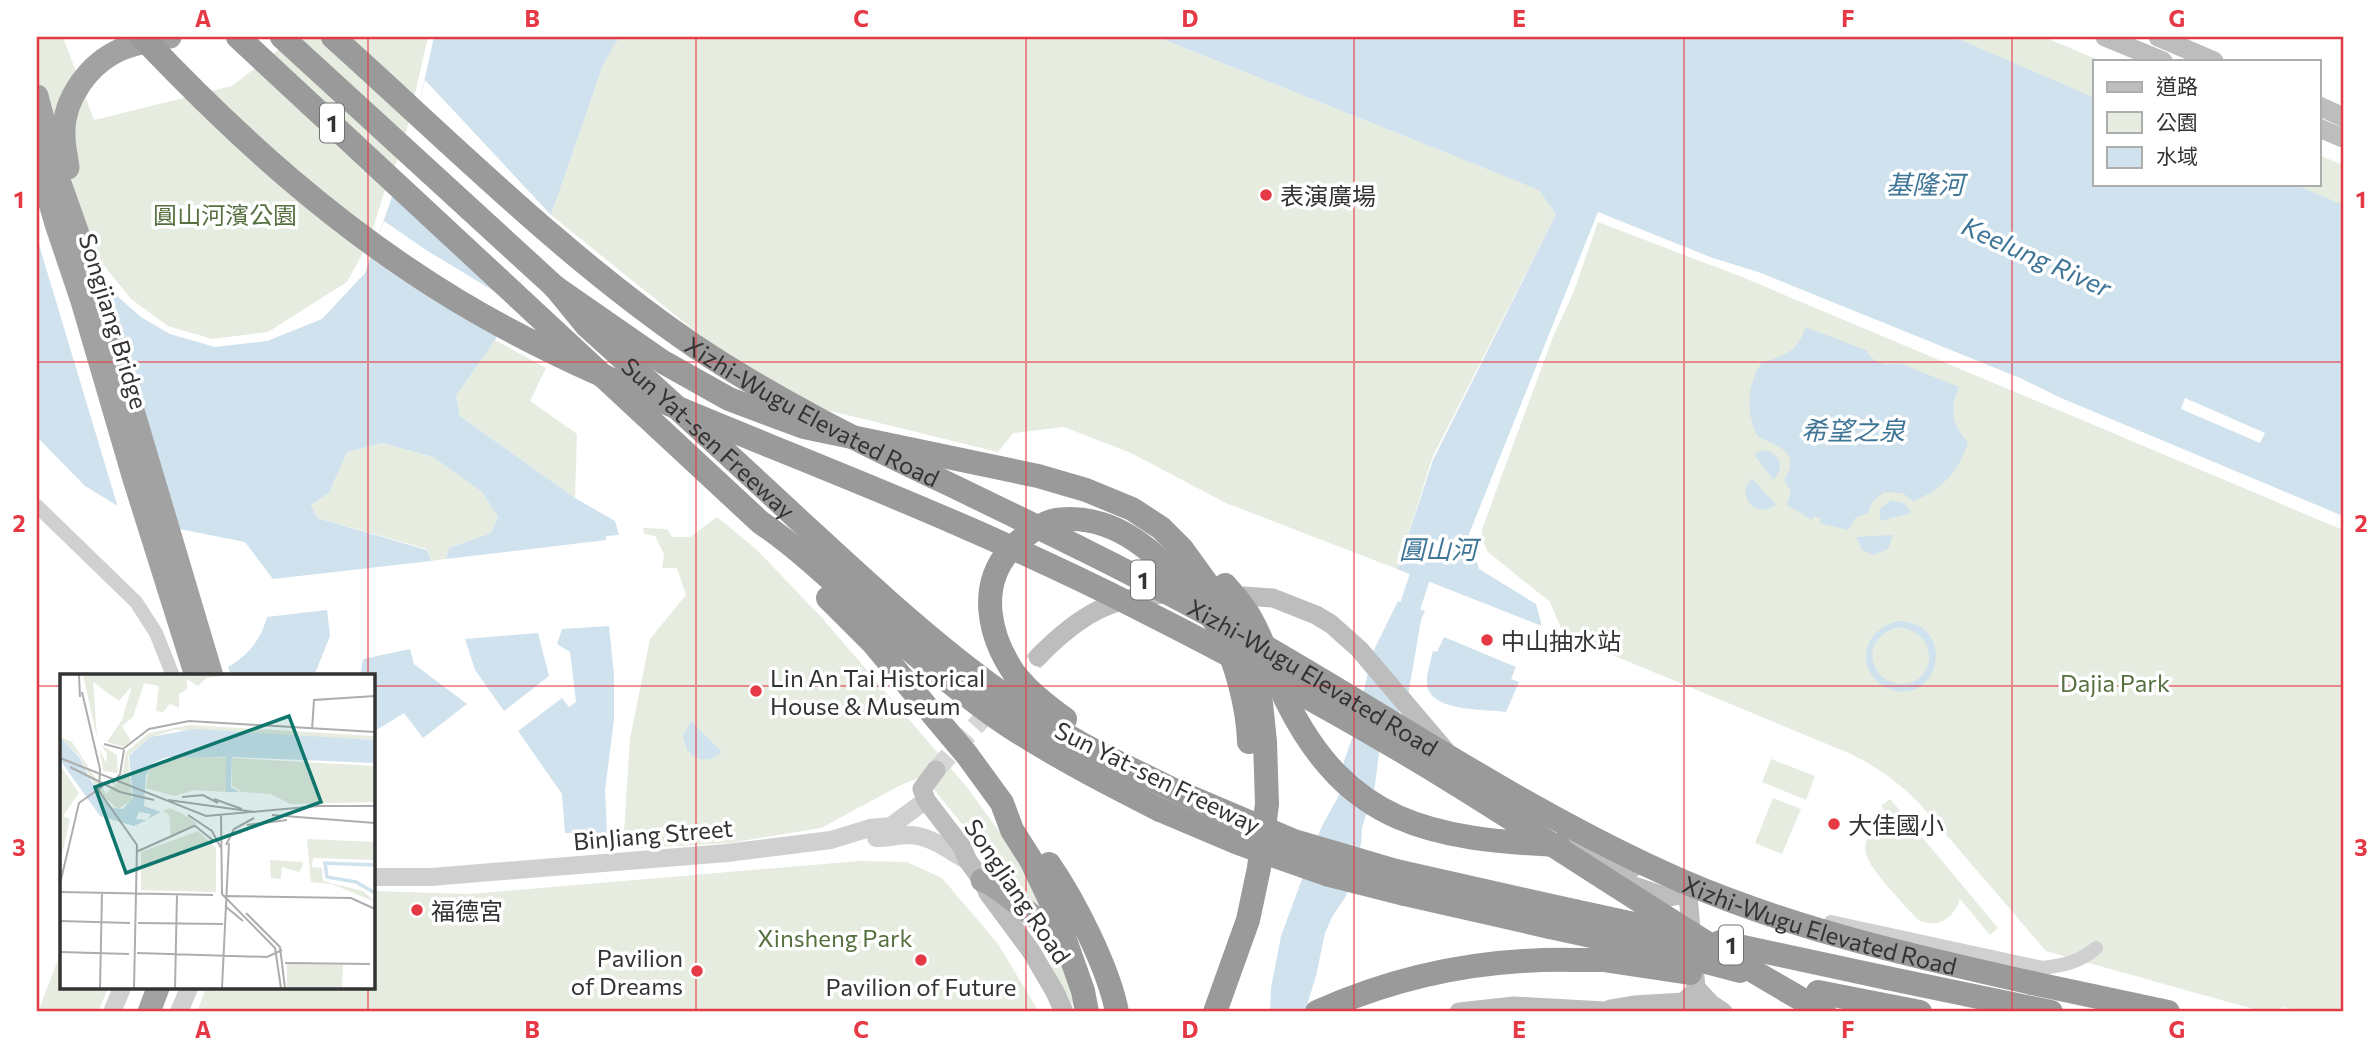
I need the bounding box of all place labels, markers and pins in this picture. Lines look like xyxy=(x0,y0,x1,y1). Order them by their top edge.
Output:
place label: 表演廣場 xyxy=(1280,181,1376,210)
marker: 表演廣場 xyxy=(1258,187,1274,203)
place label: 中山抽水站 xyxy=(1501,626,1621,655)
marker: 中山抽水站 xyxy=(1479,632,1495,648)
place label: Lin An Tai Historical House & Museum xyxy=(770,663,985,720)
marker: Lin An Tai Historical House & Museum xyxy=(748,683,764,699)
place label: 大佳國小 xyxy=(1848,810,1944,839)
marker: 大佳國小 xyxy=(1826,816,1842,832)
place label: 福德宮 xyxy=(431,896,503,925)
marker: 福德宮 xyxy=(409,902,425,918)
place label: Pavilion of Dreams xyxy=(571,943,683,1000)
marker: Pavilion of Future xyxy=(913,952,929,968)
marker: Pavilion of Dreams xyxy=(689,963,705,979)
place label: Pavilion of Future xyxy=(826,972,1016,1001)

